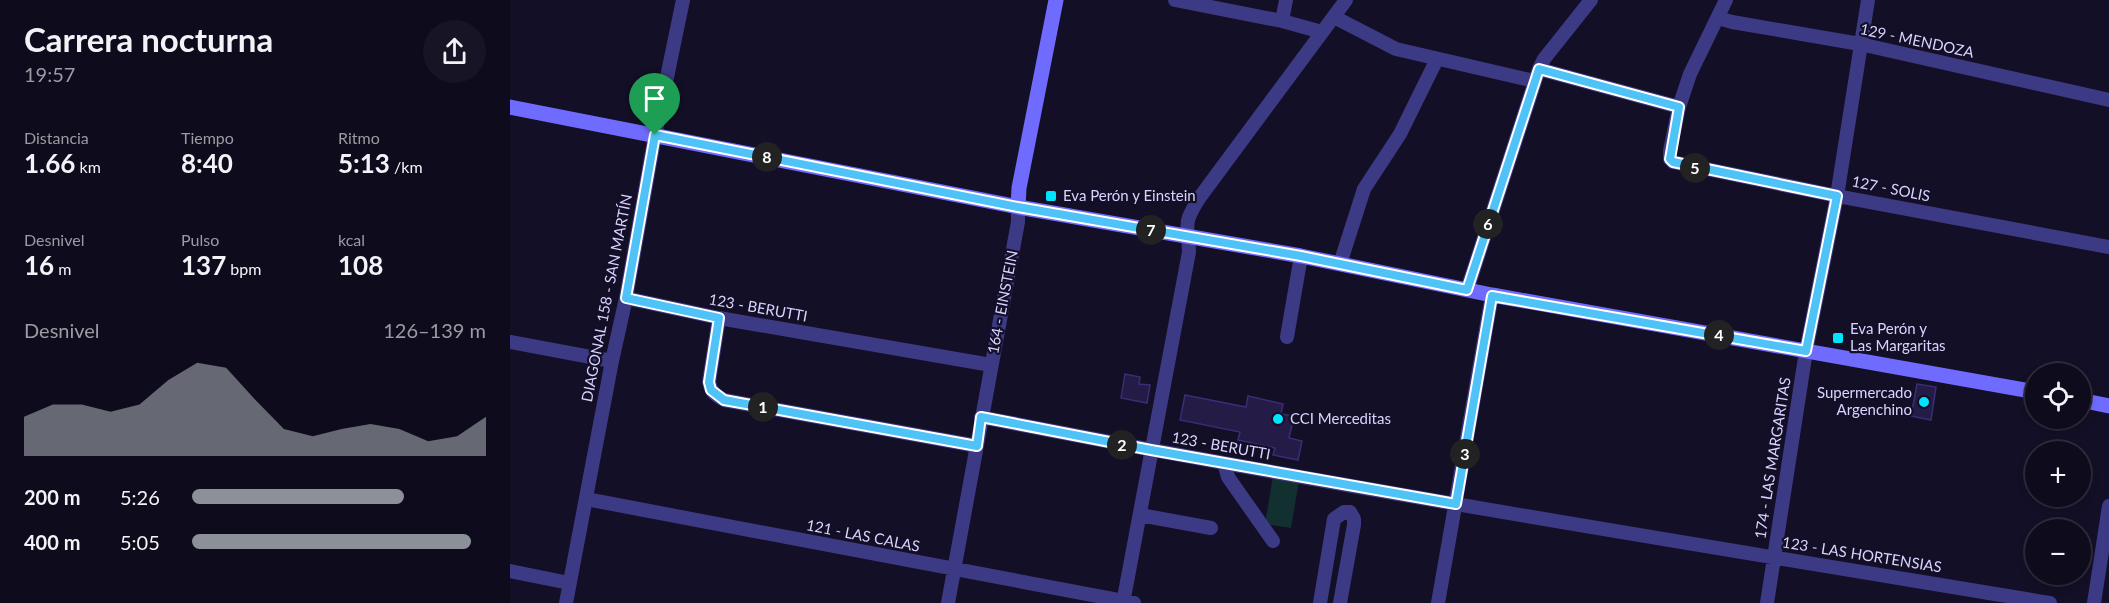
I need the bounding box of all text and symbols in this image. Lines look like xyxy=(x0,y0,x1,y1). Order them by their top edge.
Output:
text: Carrera nocturna xyxy=(24,19,273,59)
street label: 129 - MENDOZA xyxy=(1859,19,1977,61)
button: share xyxy=(423,20,486,83)
text: 19:57 xyxy=(24,62,75,86)
pin xyxy=(629,73,680,135)
icon: arrive xyxy=(638,82,671,115)
text: Distancia xyxy=(24,128,89,147)
text: Tiempo xyxy=(181,128,234,147)
text: Ritmo xyxy=(338,128,380,147)
pin: 8 xyxy=(752,142,782,172)
text: 1.66 xyxy=(24,147,75,179)
text: 8:40 xyxy=(181,147,233,179)
text: 5:13 xyxy=(338,147,390,179)
text: 8 xyxy=(762,147,772,166)
pin: 5 xyxy=(1680,153,1710,183)
text: km xyxy=(75,157,101,176)
text: /km xyxy=(390,157,423,176)
text: 5 xyxy=(1690,158,1700,177)
street label: 127 - SOLIS xyxy=(1850,172,1932,204)
place label: Eva Perón y Einstein xyxy=(1063,186,1196,204)
marker: Eva Perón y Einstein xyxy=(1044,189,1058,203)
street label: DIAGONAL 158 - SAN MARTÍN xyxy=(577,192,635,403)
pin: 6 xyxy=(1473,209,1503,239)
text: 6 xyxy=(1483,214,1493,233)
pin: 7 xyxy=(1136,215,1166,245)
text: 7 xyxy=(1146,220,1156,239)
text: Desnivel xyxy=(24,230,84,249)
text: Pulso xyxy=(181,230,219,249)
text: kcal xyxy=(338,230,365,249)
text: 16 xyxy=(24,249,54,281)
text: 137 xyxy=(181,249,226,281)
text: 108 xyxy=(338,249,383,281)
street label: 164 - EINSTEIN xyxy=(983,249,1021,355)
text: m xyxy=(54,259,71,278)
text: bpm xyxy=(226,259,261,278)
street label: 123 - BERUTTI xyxy=(707,289,809,325)
text: Desnivel xyxy=(24,318,100,342)
text: 126–139 m xyxy=(383,318,486,342)
place label: Eva Perón y Las Margaritas xyxy=(1850,319,1946,354)
pin: 4 xyxy=(1704,320,1734,350)
text: 4 xyxy=(1714,325,1724,344)
marker: Eva Perón y Las Margaritas xyxy=(1831,331,1845,345)
map controls xyxy=(2025,363,2091,585)
button: locate xyxy=(2025,363,2091,429)
street label: 174 - LAS MARGARITAS xyxy=(1750,376,1794,540)
place label: Supermercado Argenchino xyxy=(1817,383,1912,418)
pin: 1 xyxy=(748,392,778,422)
marker: Supermercado Argenchino xyxy=(1917,395,1931,409)
text: 1 xyxy=(758,397,768,416)
place label: CCI Merceditas xyxy=(1290,409,1391,427)
marker: CCI Merceditas xyxy=(1271,412,1285,426)
street label: 123 - BERUTTI xyxy=(1170,427,1272,463)
pin: 2 xyxy=(1107,430,1137,460)
text: 2 xyxy=(1117,435,1127,454)
pin: 3 xyxy=(1450,439,1480,469)
button: + xyxy=(2025,441,2091,507)
text: 3 xyxy=(1460,444,1470,463)
text: 200 m xyxy=(24,485,80,509)
text: 5:26 xyxy=(120,485,160,509)
street label: 121 - LAS CALAS xyxy=(805,515,922,555)
button: − xyxy=(2025,519,2091,585)
text: 400 m xyxy=(24,530,80,554)
text: 5:05 xyxy=(120,530,160,554)
street label: 123 - LAS HORTENSIAS xyxy=(1781,533,1943,576)

